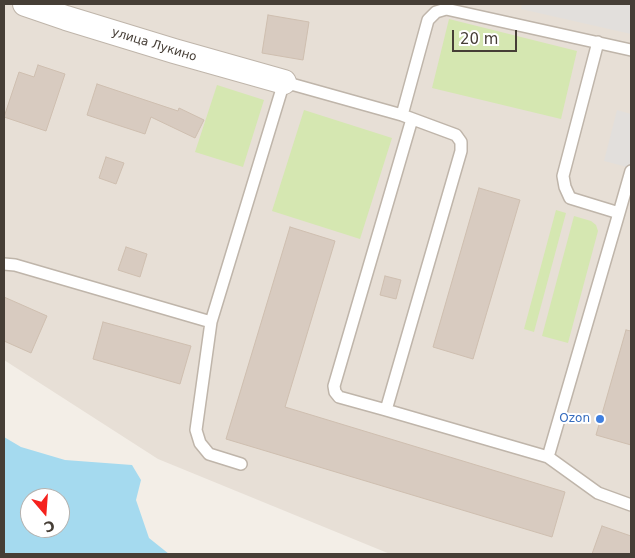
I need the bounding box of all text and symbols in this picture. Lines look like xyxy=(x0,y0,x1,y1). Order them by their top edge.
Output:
scale bar xyxy=(455,20,520,52)
street label: улица Лукино xyxy=(110,25,198,65)
text: 20 m xyxy=(460,30,498,48)
place label: Ozon xyxy=(559,412,590,426)
marker: Ozon xyxy=(594,413,606,425)
north arrow xyxy=(20,488,70,538)
text: С xyxy=(42,517,57,536)

